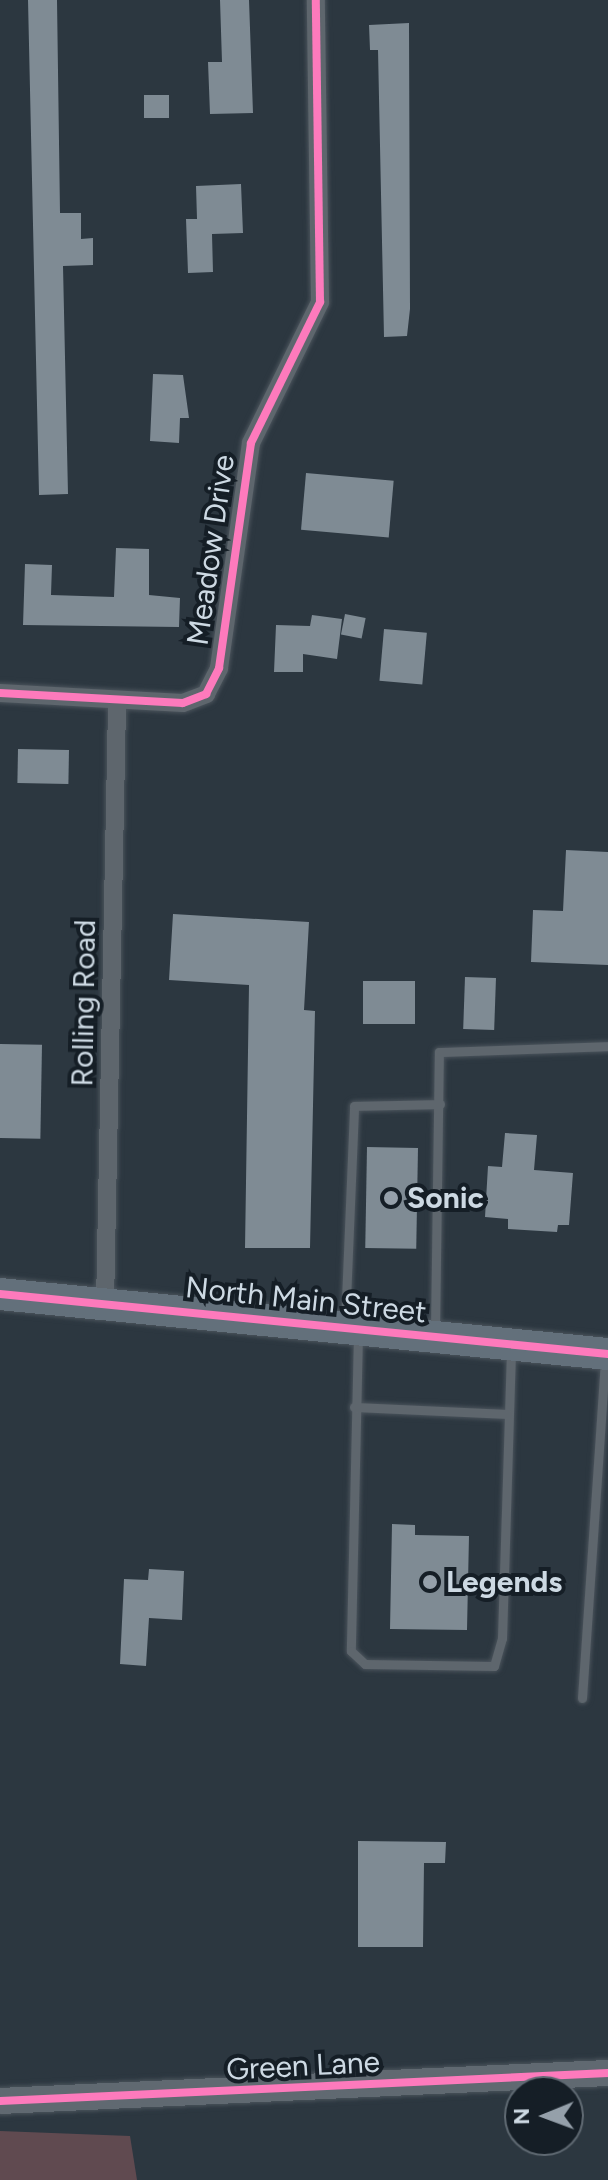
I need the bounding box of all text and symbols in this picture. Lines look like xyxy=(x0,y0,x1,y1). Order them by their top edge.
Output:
street label: Meadow Drive xyxy=(180,452,242,648)
street label: Rolling Road xyxy=(65,919,103,1087)
place label: Sonic xyxy=(407,1180,484,1216)
marker: Sonic xyxy=(382,1189,400,1207)
street label: North Main Street xyxy=(184,1269,428,1331)
place label: Legends xyxy=(446,1564,562,1600)
marker: Legends xyxy=(421,1573,439,1591)
street label: Green Lane xyxy=(225,2044,381,2088)
north arrow xyxy=(504,2076,584,2156)
text: N xyxy=(508,2108,535,2125)

